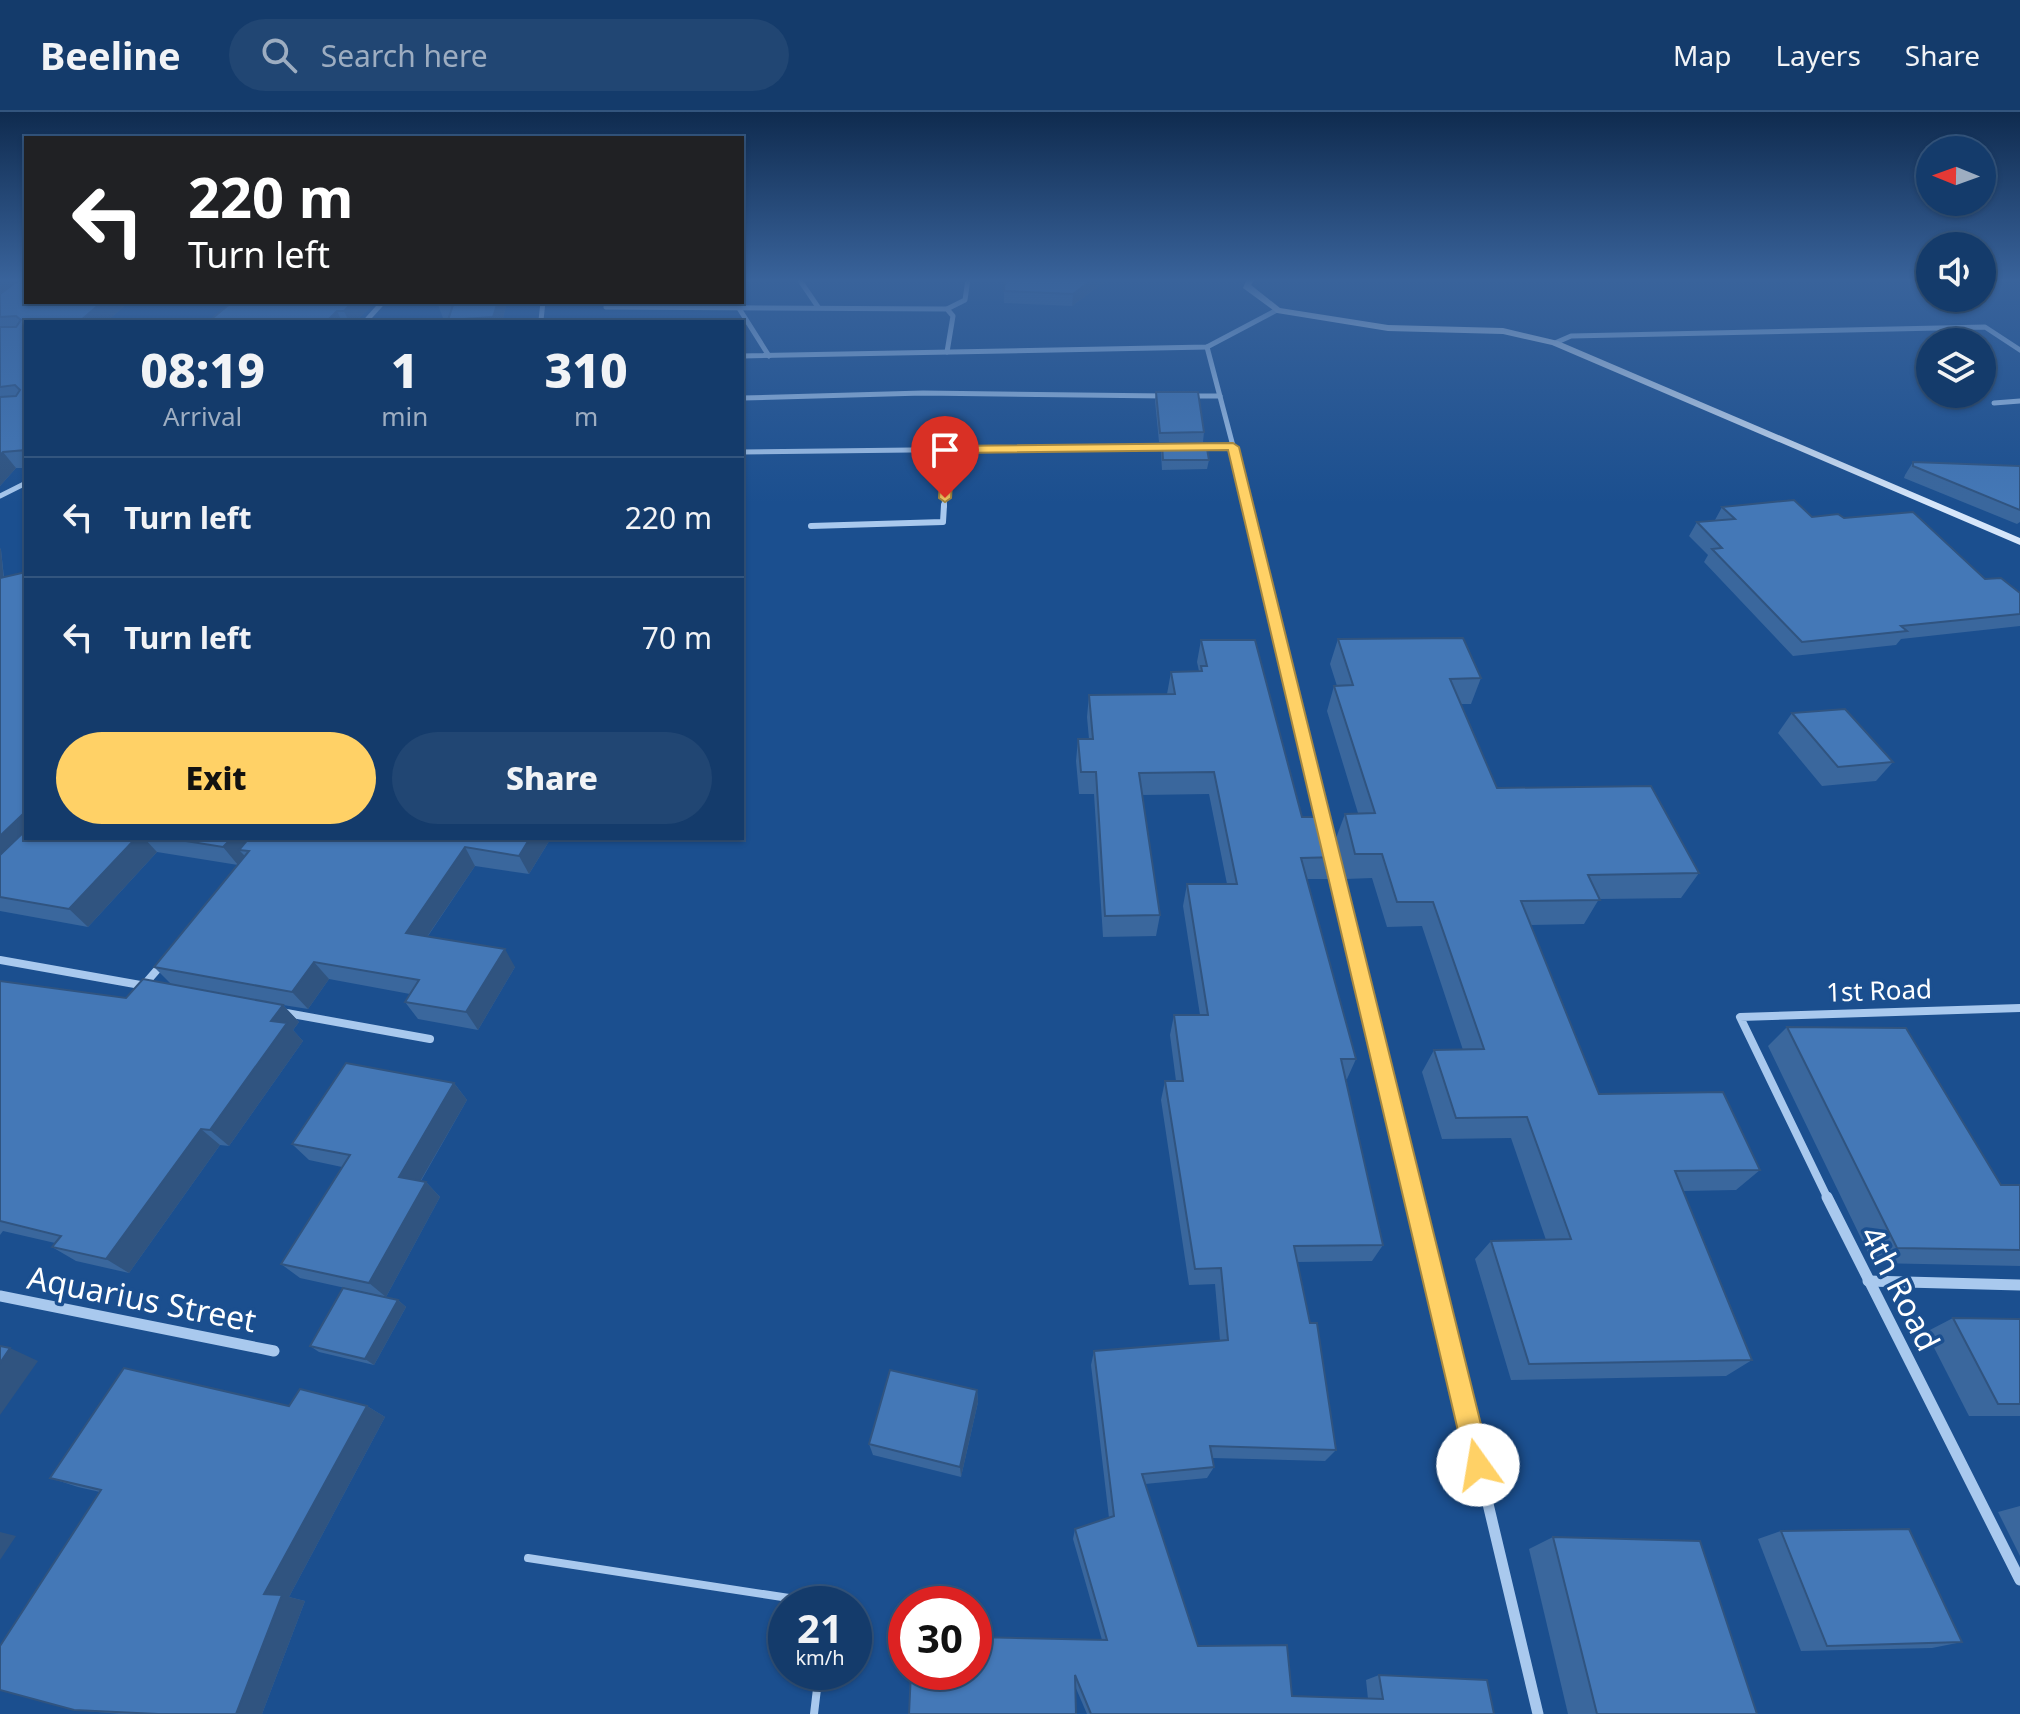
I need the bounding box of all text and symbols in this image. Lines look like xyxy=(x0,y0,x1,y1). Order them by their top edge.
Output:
search box xyxy=(229,19,789,91)
text: Beeline xyxy=(40,29,181,81)
icon: search xyxy=(257,33,301,77)
text: Search here xyxy=(321,35,488,76)
text: Map xyxy=(1673,36,1731,74)
text: Layers xyxy=(1775,36,1861,74)
text: Share xyxy=(1905,36,1980,74)
north arrow xyxy=(1916,136,1996,216)
map controls xyxy=(1916,136,1996,408)
text: 220 m xyxy=(188,158,353,234)
icon: left xyxy=(56,168,160,272)
text: Turn left xyxy=(188,230,330,279)
button: sound xyxy=(1916,232,1996,312)
button: layers xyxy=(1916,328,1996,408)
text: 08:19 xyxy=(140,337,265,402)
text: 1 xyxy=(391,337,419,402)
text: 310 xyxy=(545,337,628,402)
text: Arrival xyxy=(163,398,242,434)
text: min xyxy=(381,398,428,434)
text: m xyxy=(574,398,598,434)
pin xyxy=(911,416,979,498)
icon: arrive xyxy=(923,428,967,472)
icon: left xyxy=(56,495,100,539)
text: Turn left xyxy=(124,497,252,538)
text: 220 m xyxy=(625,497,712,538)
icon: left xyxy=(56,615,100,659)
text: Turn left xyxy=(124,617,252,658)
text: 70 m xyxy=(642,617,712,658)
button: Exit xyxy=(56,732,376,824)
button: Share xyxy=(392,732,712,824)
street label: 1st Road xyxy=(1825,970,1933,1010)
street label: 4th Road xyxy=(1851,1218,1951,1358)
street label: Aquarius Street xyxy=(24,1255,260,1341)
position arrow xyxy=(1436,1423,1520,1507)
speed limit sign: 30 xyxy=(888,1586,992,1690)
text: 21 xyxy=(797,1600,843,1655)
text: km/h xyxy=(795,1644,845,1671)

